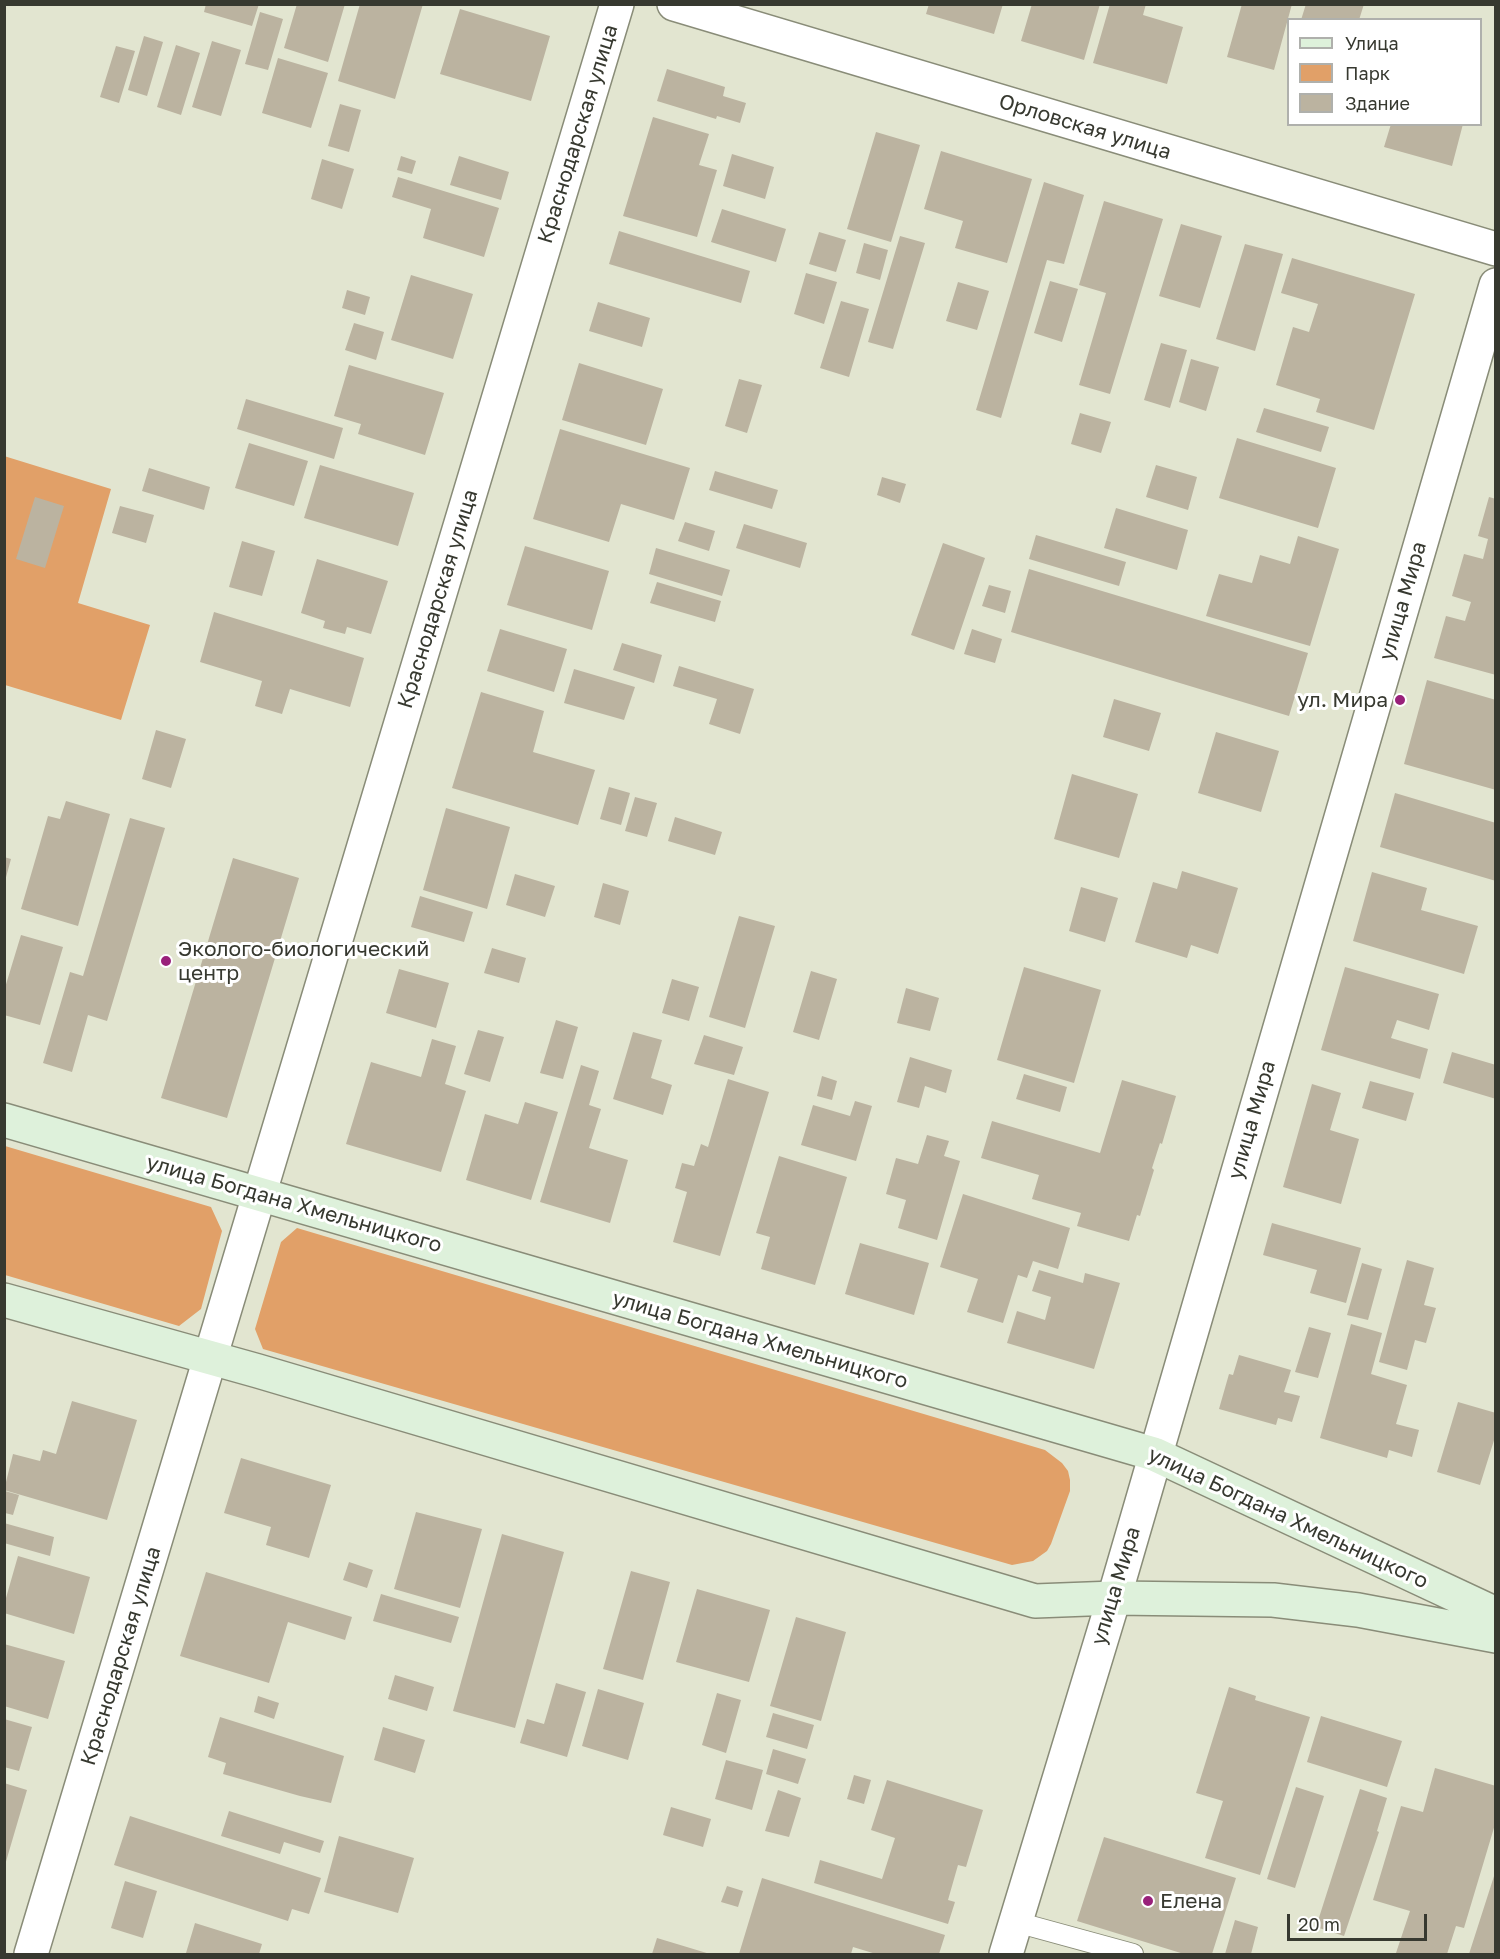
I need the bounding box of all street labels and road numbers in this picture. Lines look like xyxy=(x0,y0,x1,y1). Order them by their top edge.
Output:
street label: Краснодарская улица xyxy=(533,21,623,247)
street label: Орловская улица xyxy=(996,89,1174,165)
street label: Краснодарская улица xyxy=(393,486,483,712)
street label: улица Мира xyxy=(1374,539,1432,663)
street label: улица Мира xyxy=(1223,1058,1281,1182)
street label: улица Богдана Хмельницкого xyxy=(143,1150,445,1258)
street label: улица Богдана Хмельницкого xyxy=(609,1286,911,1394)
street label: улица Богдана Хмельницкого xyxy=(1144,1442,1432,1594)
street label: улица Мира xyxy=(1086,1524,1146,1648)
street label: Краснодарская улица xyxy=(76,1543,166,1769)

